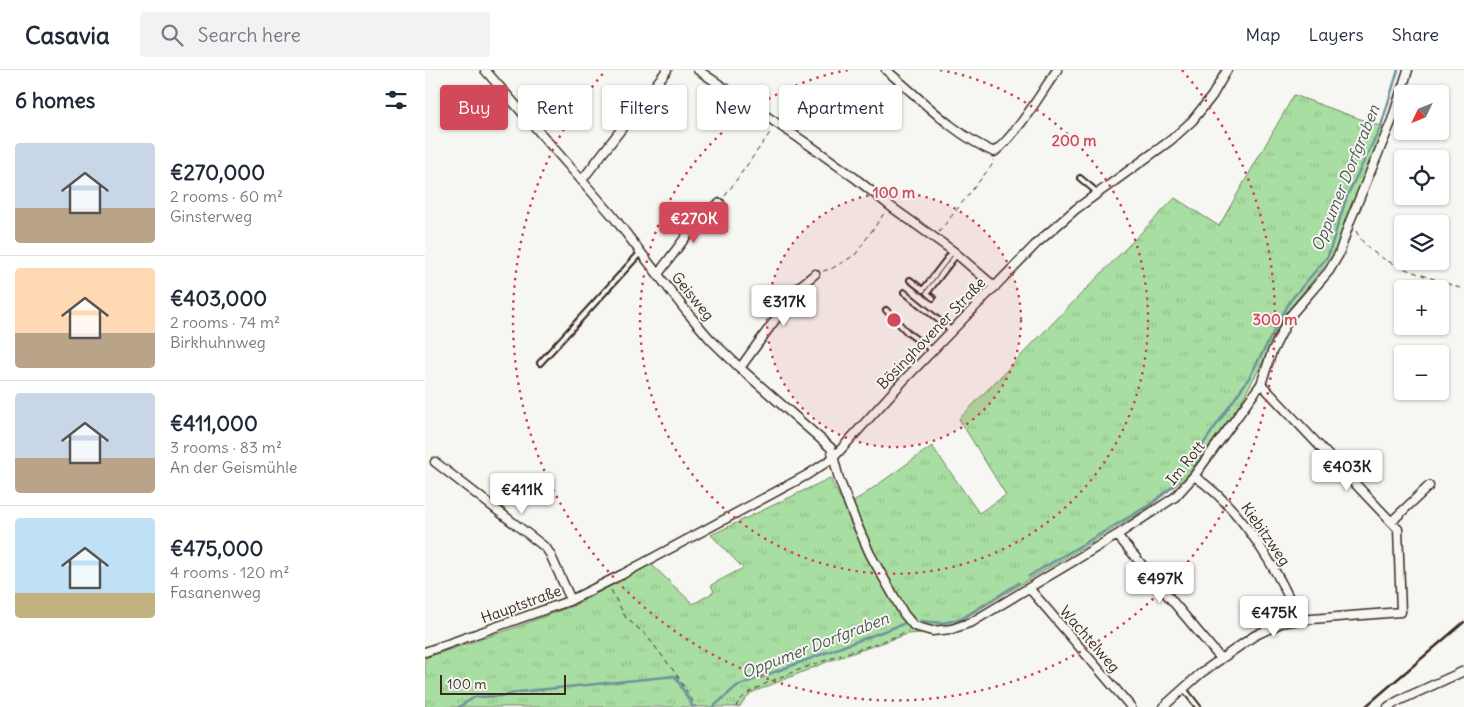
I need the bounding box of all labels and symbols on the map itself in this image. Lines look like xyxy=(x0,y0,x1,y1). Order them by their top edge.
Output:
north arrow xyxy=(1394,85,1449,140)
water label: Oppumer Dorfgraben xyxy=(1307,101,1384,254)
text: 200 m xyxy=(1052,131,1096,150)
text: 100 m xyxy=(873,183,915,202)
pin: €270K xyxy=(659,202,729,244)
street label: Geisweg xyxy=(668,268,718,324)
street label: Bösinghovener Straße xyxy=(873,273,989,393)
pin: €317K xyxy=(749,284,819,327)
text: 300 m xyxy=(1253,310,1298,329)
centre of rings xyxy=(885,311,903,329)
street label: Im Rott xyxy=(1162,437,1208,489)
pin: €403K xyxy=(1312,450,1382,492)
pin: €411K xyxy=(487,472,557,515)
street label: Kiebitzweg xyxy=(1237,499,1295,569)
pin: €497K xyxy=(1125,562,1195,604)
street label: Hauptstraße xyxy=(478,581,564,627)
pin: €475K xyxy=(1239,596,1309,638)
street label: Wachtelweg xyxy=(1056,602,1124,676)
water label: Oppumer Dorfgraben xyxy=(739,607,892,682)
scale bar xyxy=(440,672,566,695)

